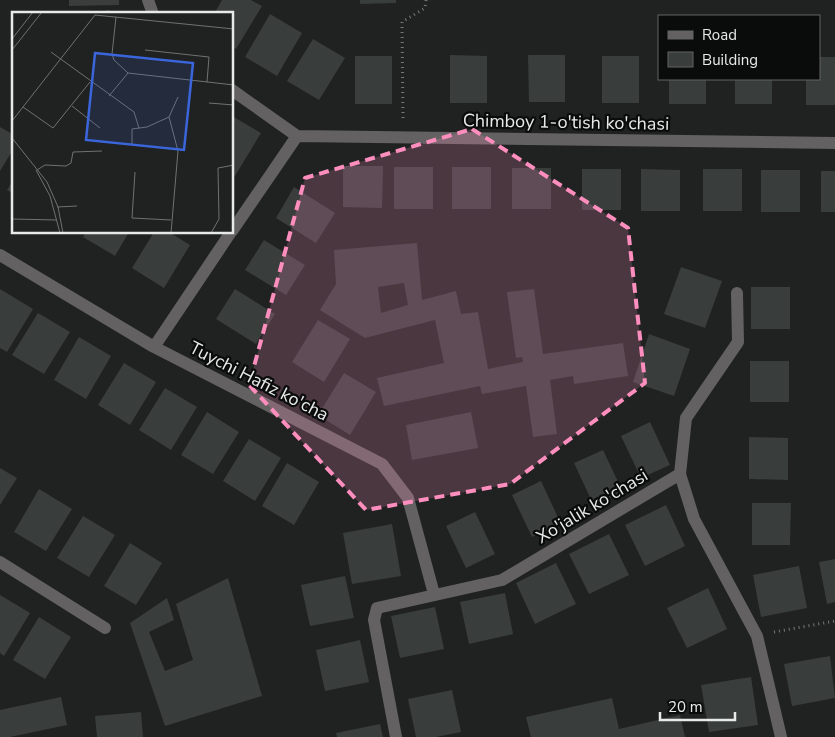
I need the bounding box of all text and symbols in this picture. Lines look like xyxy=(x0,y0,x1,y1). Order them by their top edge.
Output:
inset map xyxy=(12,12,234,234)
legend xyxy=(658,15,820,80)
text: Road xyxy=(702,25,737,45)
text: Building xyxy=(702,50,758,70)
street label: Chimboy 1-o'tish ko'chasi xyxy=(463,108,669,136)
street label: Tuychi Hafiz ko'cha xyxy=(185,336,333,426)
street label: Xo'jalik ko'chasi xyxy=(532,463,652,549)
scale bar xyxy=(660,690,735,722)
text: 20 m xyxy=(668,697,703,717)

